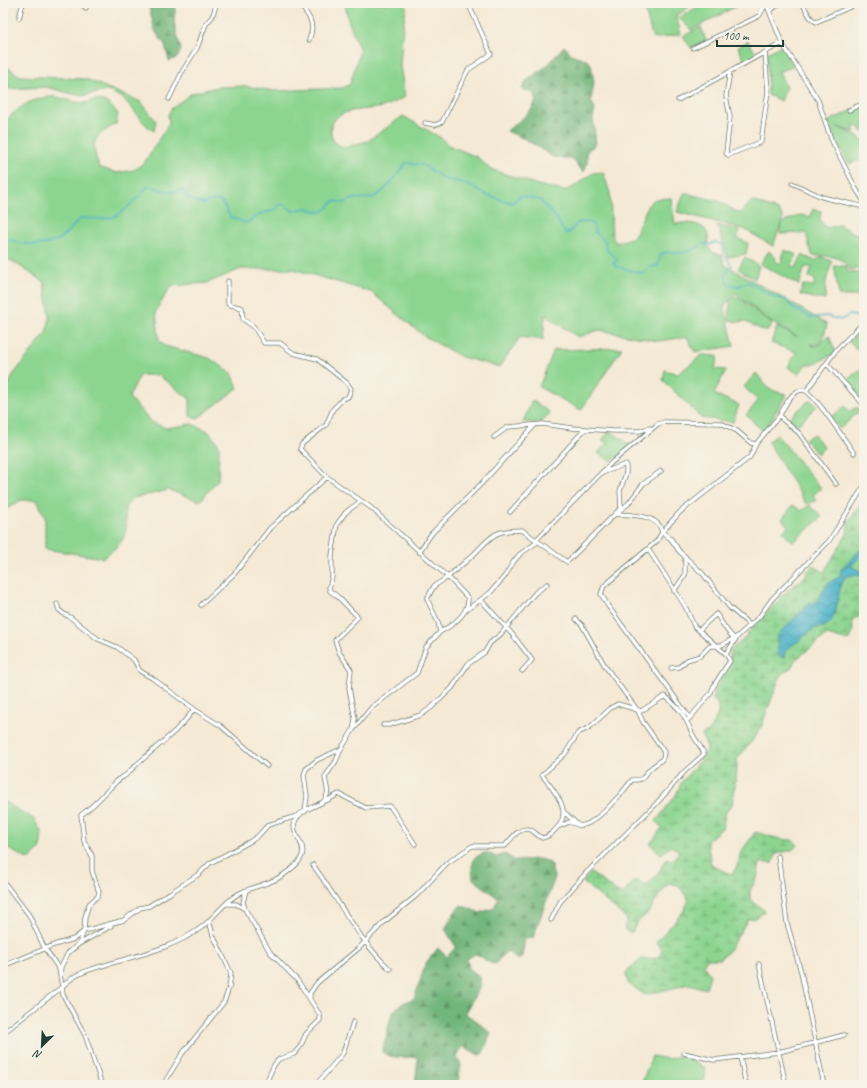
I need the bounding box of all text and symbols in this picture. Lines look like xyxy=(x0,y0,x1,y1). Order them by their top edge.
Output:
scale bar xyxy=(717,22,783,48)
text: 100 m xyxy=(723,28,750,44)
north arrow xyxy=(22,1026,62,1066)
text: N xyxy=(30,1046,44,1063)

